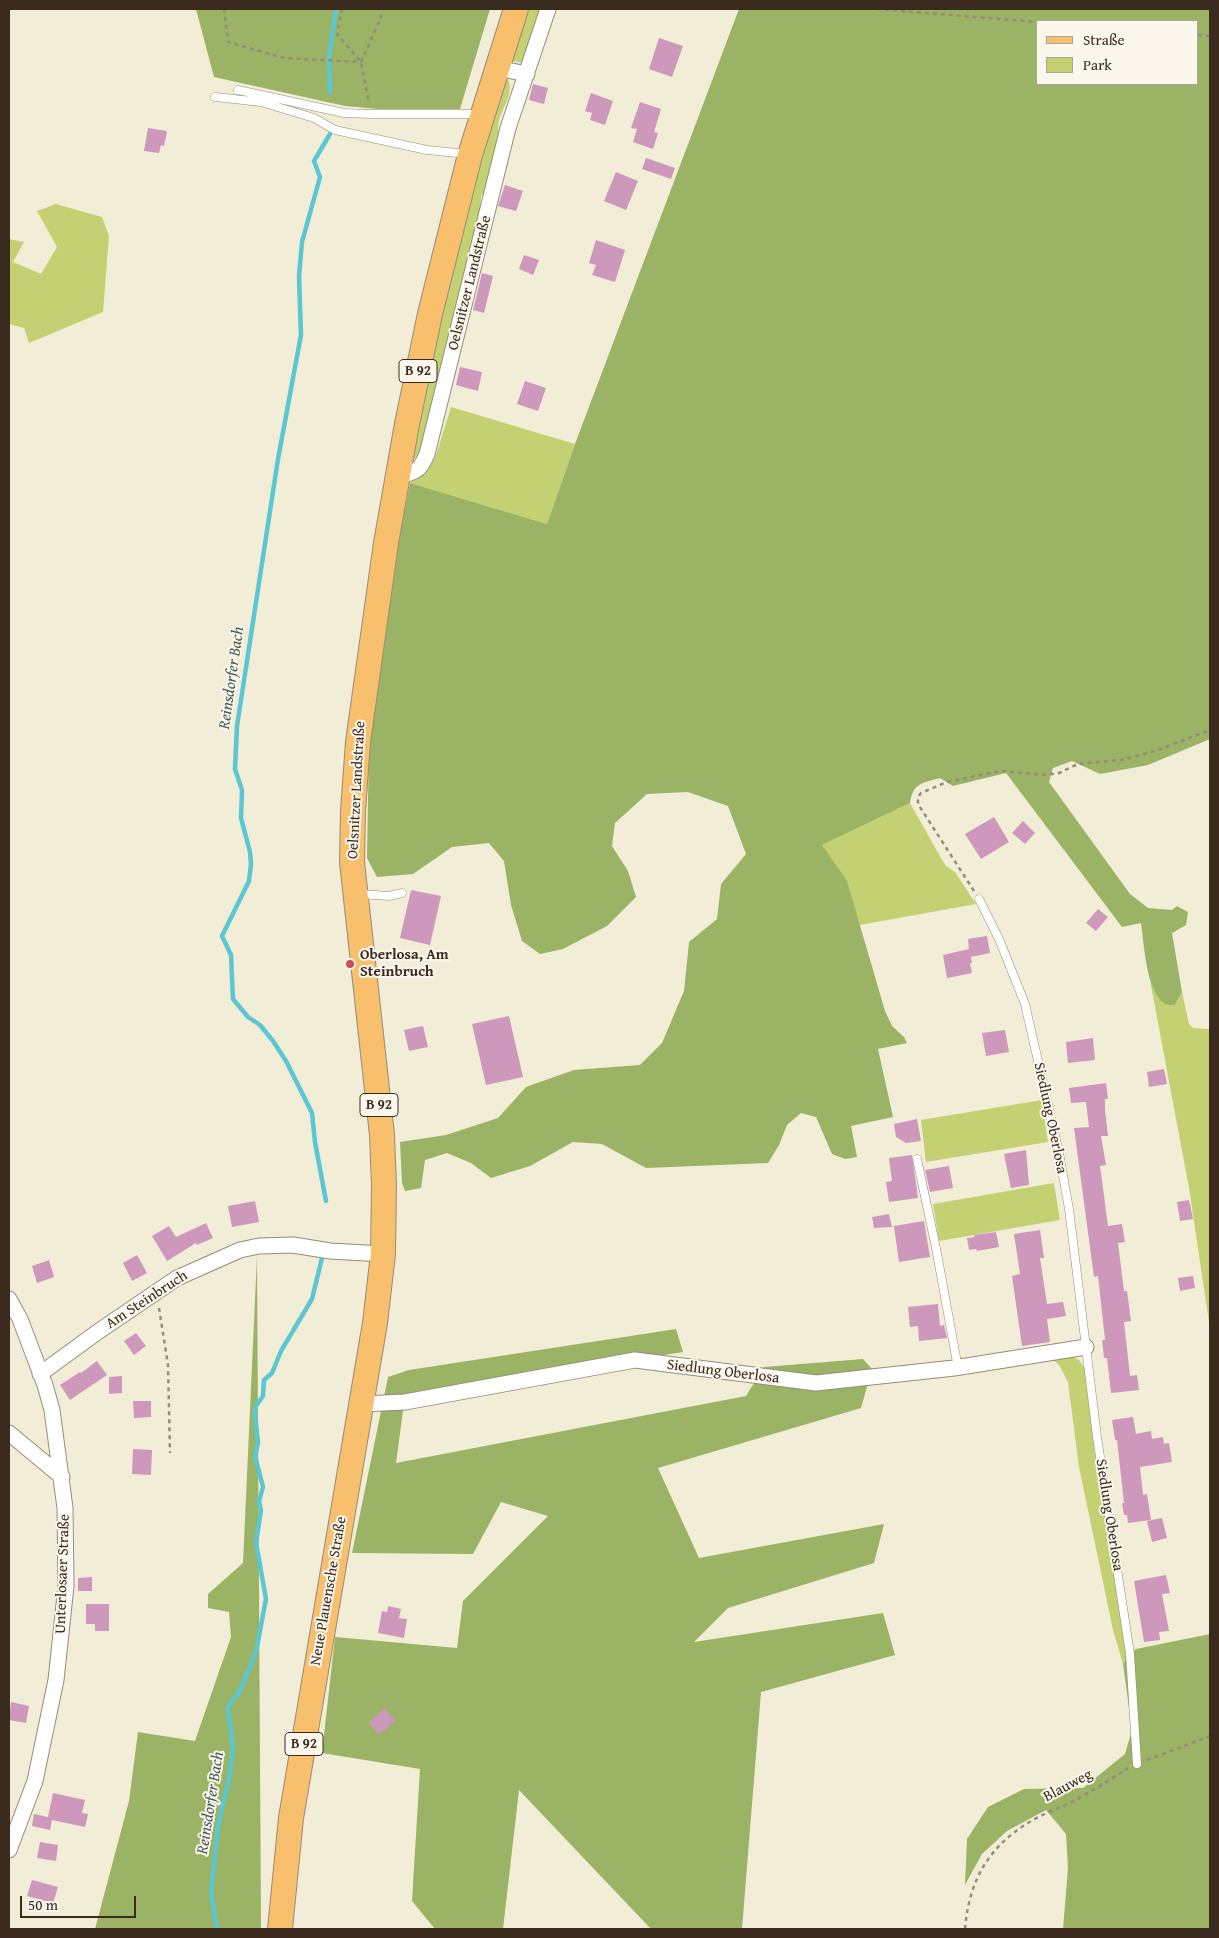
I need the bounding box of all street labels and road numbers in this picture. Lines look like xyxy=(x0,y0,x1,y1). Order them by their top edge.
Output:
street label: Oelsnitzer Landstraße xyxy=(445,214,495,352)
road number: B 92 xyxy=(399,360,437,382)
street label: Oelsnitzer Landstraße xyxy=(344,720,370,860)
street label: Siedlung Oberlosa xyxy=(1029,1061,1071,1175)
road number: B 92 xyxy=(360,1094,398,1116)
street label: Am Steinbruch xyxy=(103,1267,191,1333)
street label: Siedlung Oberlosa xyxy=(666,1356,780,1388)
street label: Siedlung Oberlosa xyxy=(1091,1458,1127,1572)
street label: Unterlosaer Straße xyxy=(52,1514,74,1634)
street label: Neue Plauensche Straße xyxy=(307,1515,351,1667)
road number: B 92 xyxy=(285,1732,323,1756)
street label: Blauweg xyxy=(1040,1766,1096,1806)

